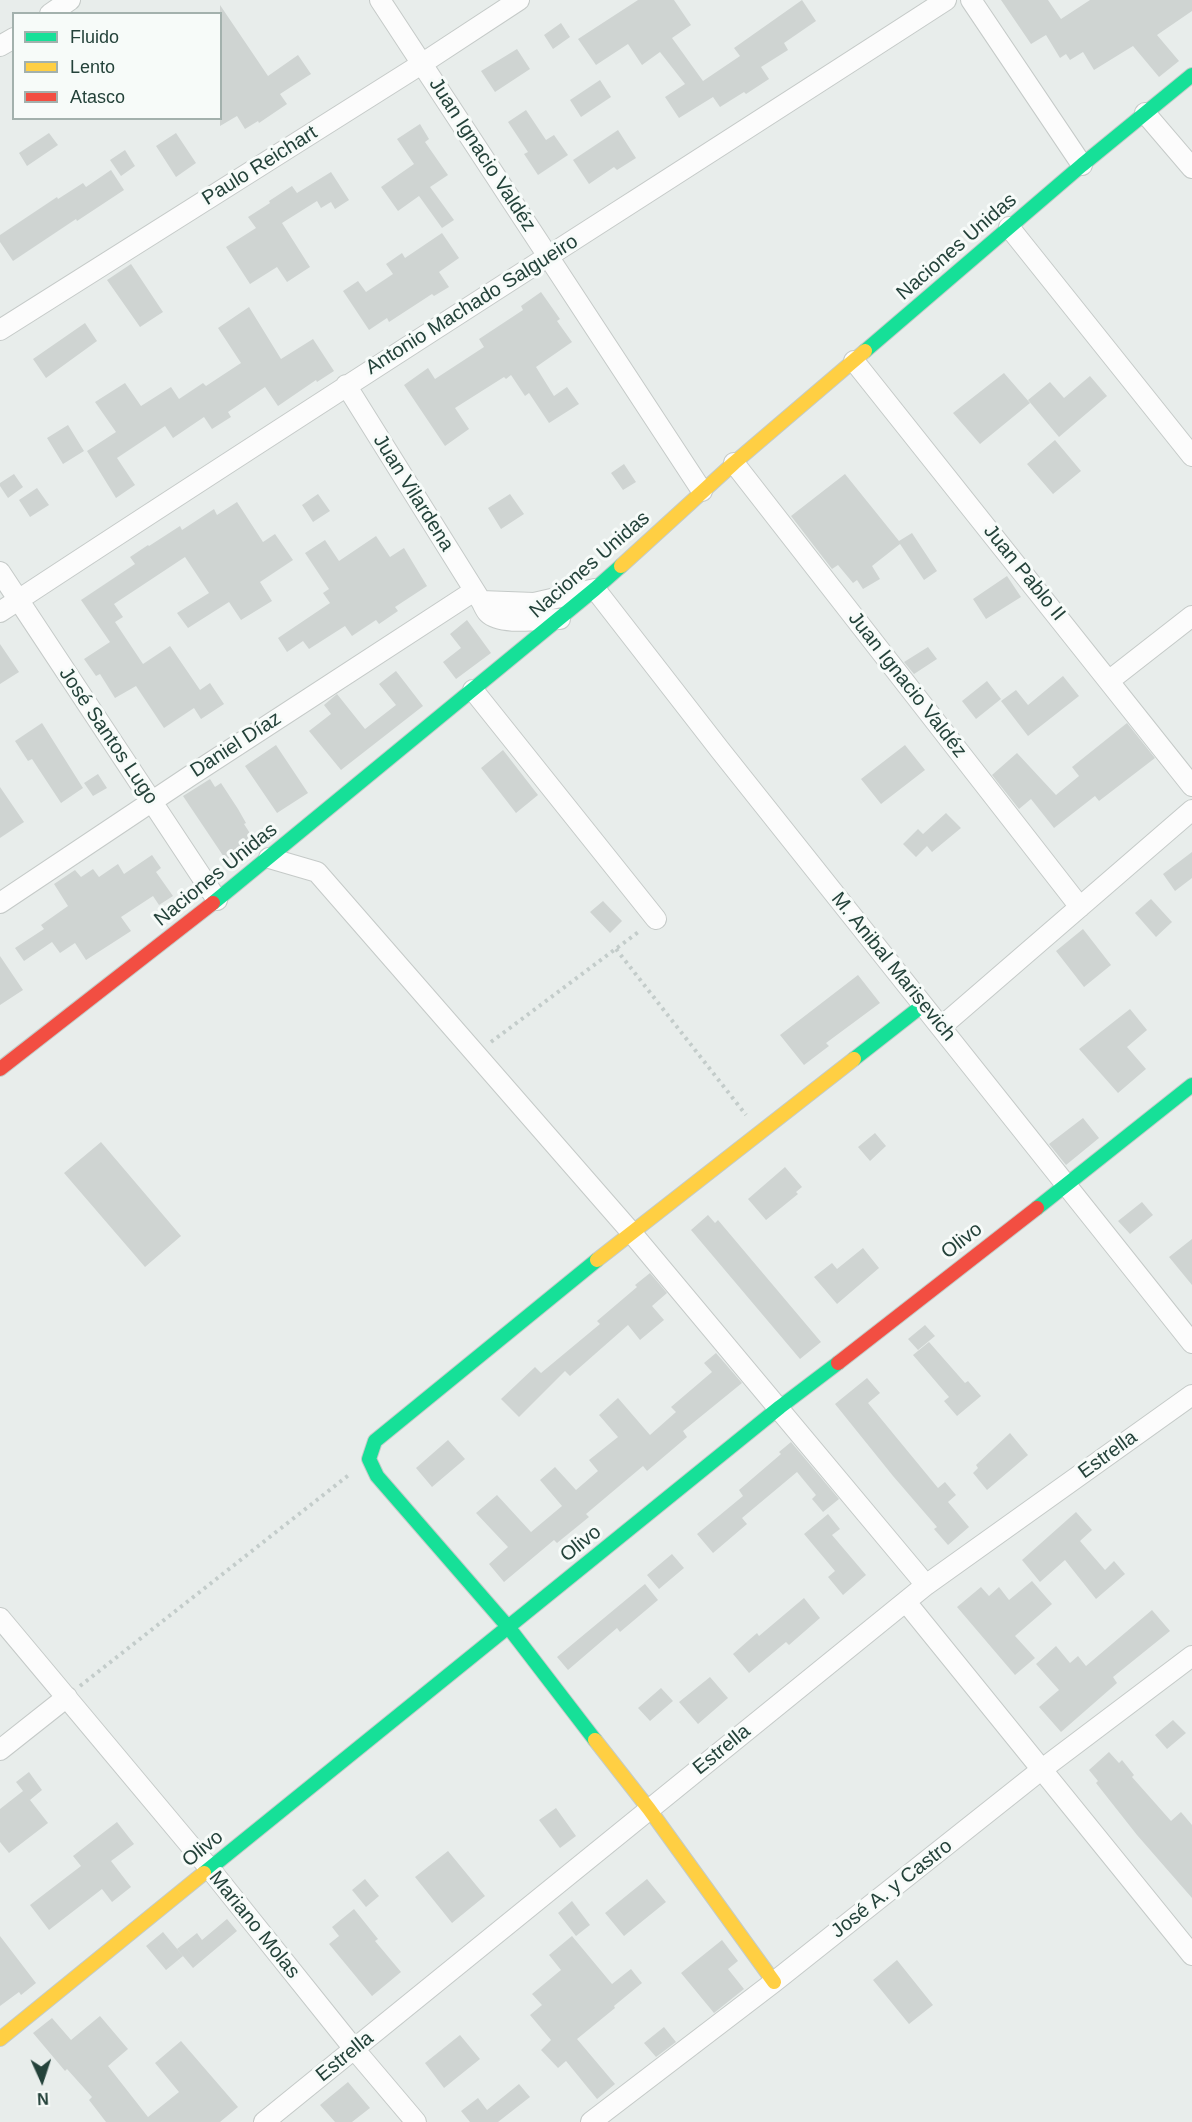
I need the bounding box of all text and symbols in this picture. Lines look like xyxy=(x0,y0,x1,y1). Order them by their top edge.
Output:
legend xyxy=(12,12,222,120)
text: Fluido xyxy=(70,27,119,47)
text: Lento xyxy=(70,57,115,77)
street label: Juan Ignacio Valdéz xyxy=(423,74,541,236)
text: Atasco xyxy=(70,87,125,107)
street label: Paulo Reichart xyxy=(198,121,322,211)
street label: Naciones Unidas xyxy=(892,188,1022,306)
street label: Antonio Machado Salgueiro xyxy=(361,230,583,380)
street label: Juan Vilardena xyxy=(368,430,458,556)
street label: Naciones Unidas xyxy=(525,506,655,624)
street label: Juan Pablo II xyxy=(978,520,1070,626)
street label: Juan Ignacio Valdéz xyxy=(843,607,971,763)
street label: José Santos Lugo xyxy=(53,663,163,809)
street label: Daniel Díaz xyxy=(186,707,286,783)
street label: Naciones Unidas xyxy=(150,818,282,932)
street label: M. Anibal Marisevich xyxy=(826,888,960,1046)
street label: Olivo xyxy=(937,1218,987,1264)
street label: Estrella xyxy=(1074,1426,1142,1484)
street label: Olivo xyxy=(556,1520,606,1568)
street label: Estrella xyxy=(689,1720,755,1780)
street label: Olivo xyxy=(178,1825,228,1873)
street label: José A. y Castro xyxy=(827,1834,957,1944)
street label: Mariano Molas xyxy=(203,1866,305,1984)
street label: Estrella xyxy=(312,2027,378,2087)
north arrow xyxy=(12,2050,72,2110)
text: N xyxy=(37,2090,49,2107)

